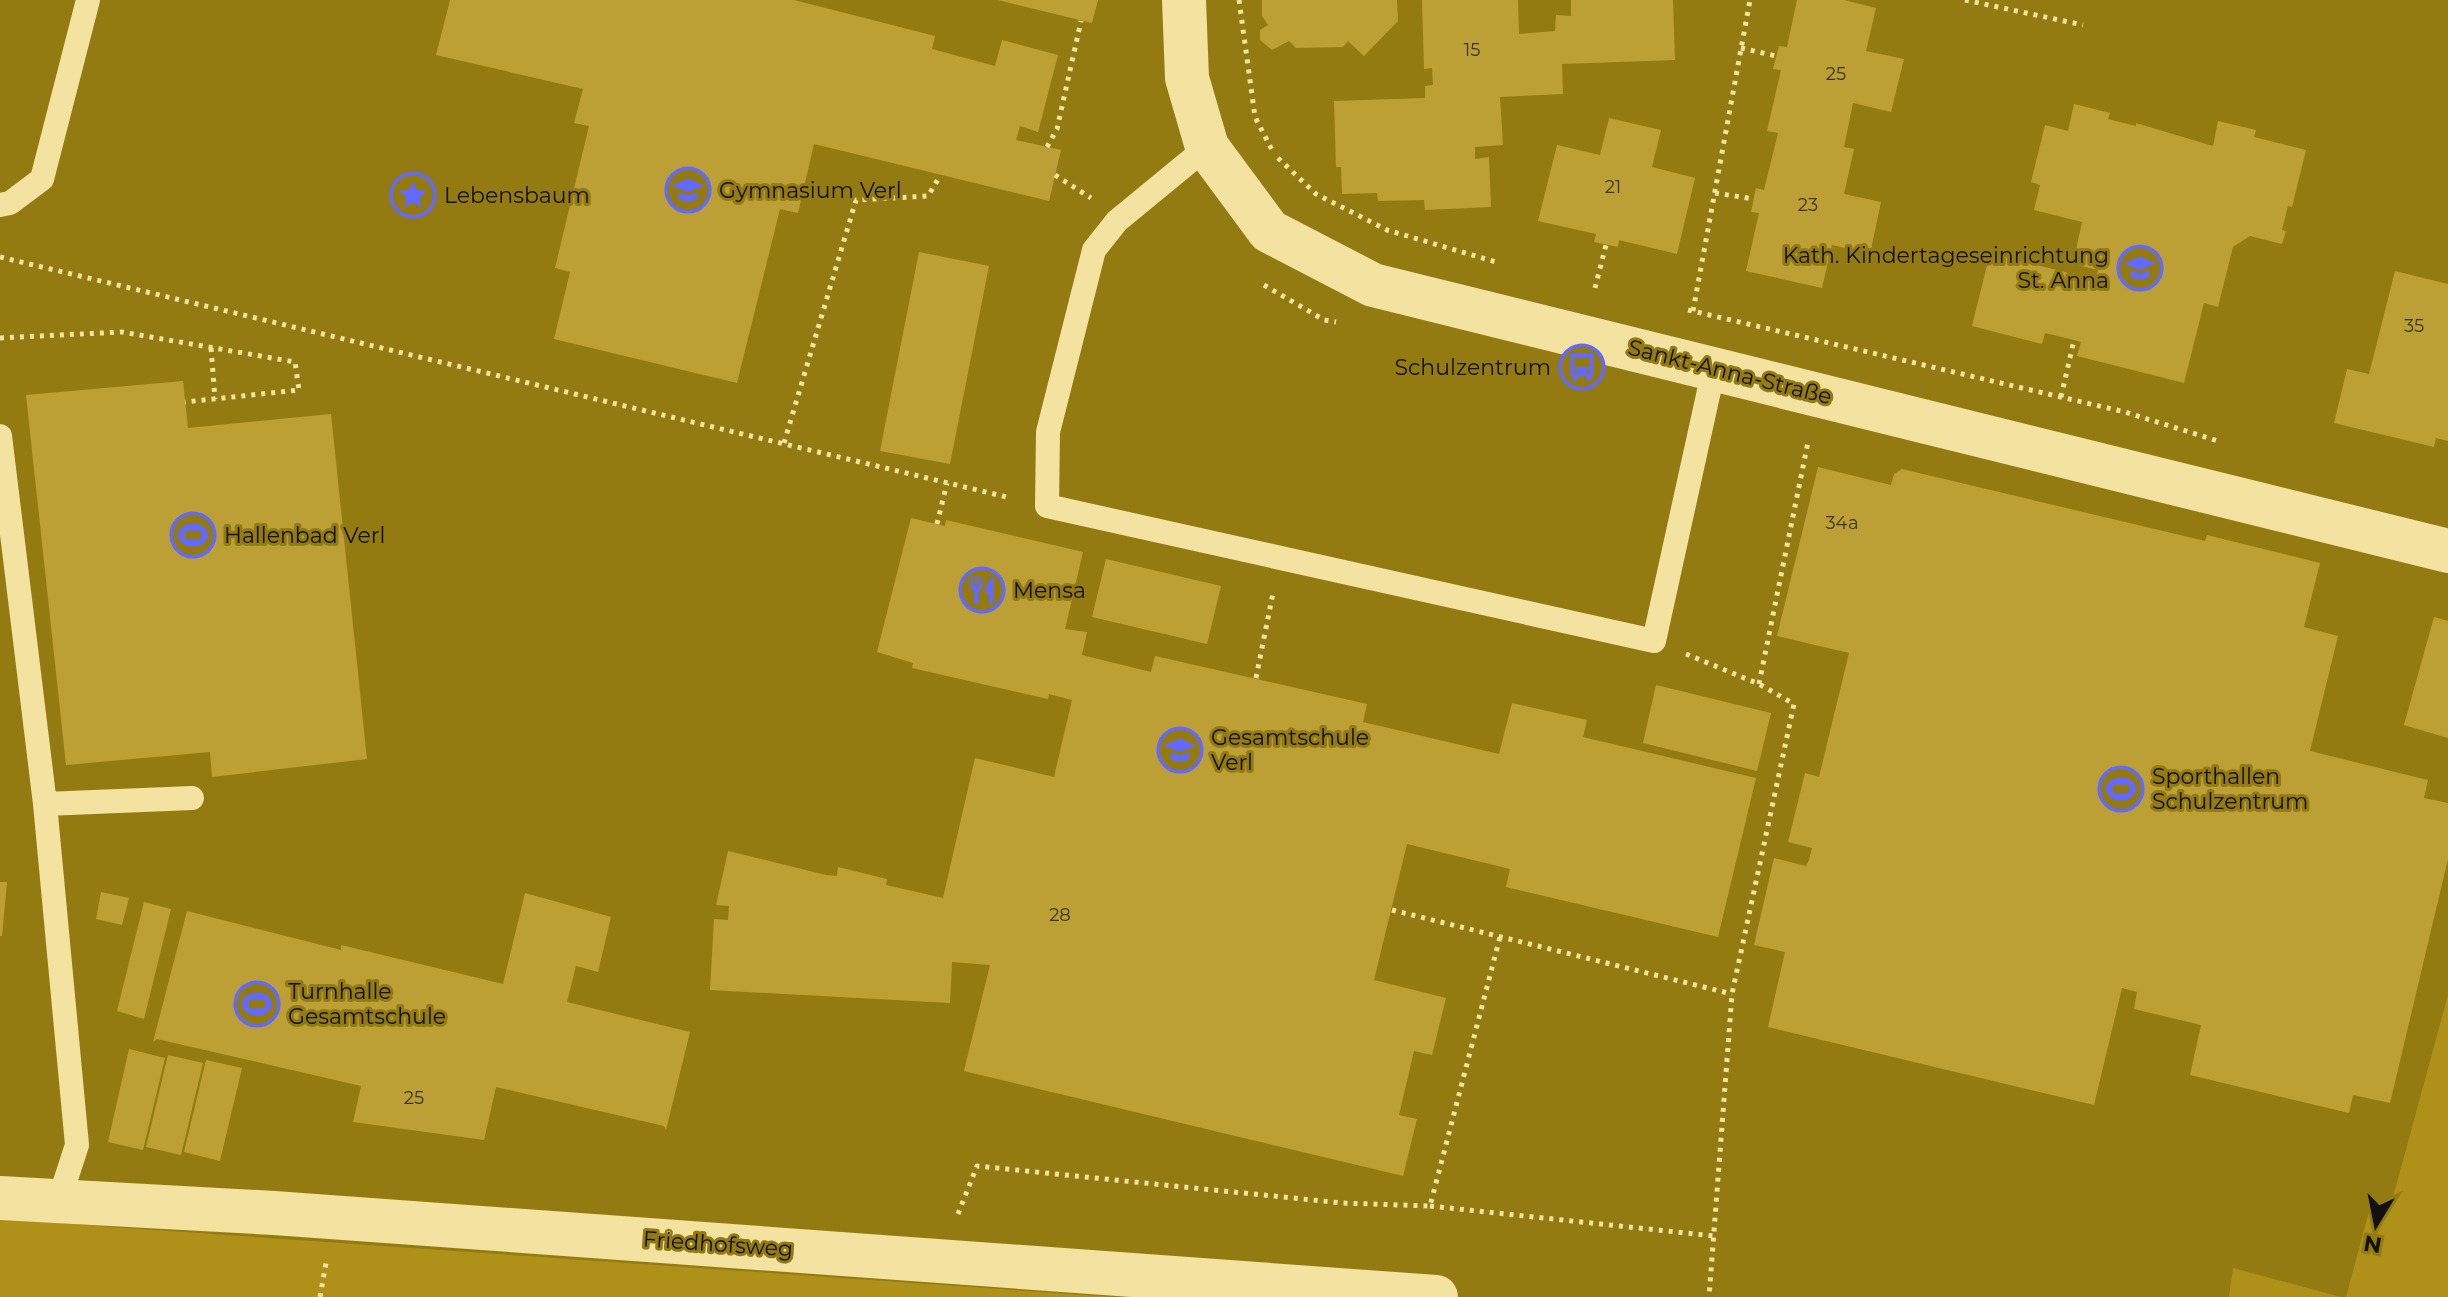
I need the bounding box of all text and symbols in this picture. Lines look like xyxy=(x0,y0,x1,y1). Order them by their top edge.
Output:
house number: 15 xyxy=(1464,39,1480,61)
house number: 25 xyxy=(1826,63,1846,85)
school or university icon: Gymnasium Verl xyxy=(664,166,712,214)
place icon: Lebensbaum xyxy=(389,171,437,219)
house number: 21 xyxy=(1605,176,1621,198)
place label: Gymnasium Verl xyxy=(719,177,902,204)
place label: Lebensbaum xyxy=(444,182,590,209)
house number: 23 xyxy=(1798,194,1818,216)
place label: Kath. Kindertageseinrichtung St. Anna xyxy=(1783,242,2109,294)
school or university icon: Kath. Kindertageseinrichtung St. Anna xyxy=(2116,244,2164,292)
house number: 35 xyxy=(2404,315,2424,337)
street label: Sankt-Anna-Straße xyxy=(1625,334,1835,410)
bus stop icon: Schulzentrum xyxy=(1558,343,1606,391)
place label: Schulzentrum xyxy=(1395,354,1551,381)
sports icon: Hallenbad Verl xyxy=(169,511,217,559)
house number: 34a xyxy=(1825,512,1859,534)
place label: Hallenbad Verl xyxy=(224,522,385,549)
restaurant icon: Mensa xyxy=(958,566,1006,614)
place label: Mensa xyxy=(1013,577,1086,604)
place label: Gesamtschule Verl xyxy=(1211,724,1369,776)
school or university icon: Gesamtschule Verl xyxy=(1156,726,1204,774)
place label: Sporthallen Schulzentrum xyxy=(2152,763,2308,815)
sports icon: Sporthallen Schulzentrum xyxy=(2097,765,2145,813)
house number: 28 xyxy=(1049,904,1071,926)
place label: Turnhalle Gesamtschule xyxy=(288,978,446,1030)
sports icon: Turnhalle Gesamtschule xyxy=(233,980,281,1028)
house number: 25 xyxy=(404,1087,424,1109)
north arrow xyxy=(2336,1185,2416,1265)
street label: Friedhofsweg xyxy=(642,1225,794,1263)
text: N xyxy=(2362,1229,2384,1259)

